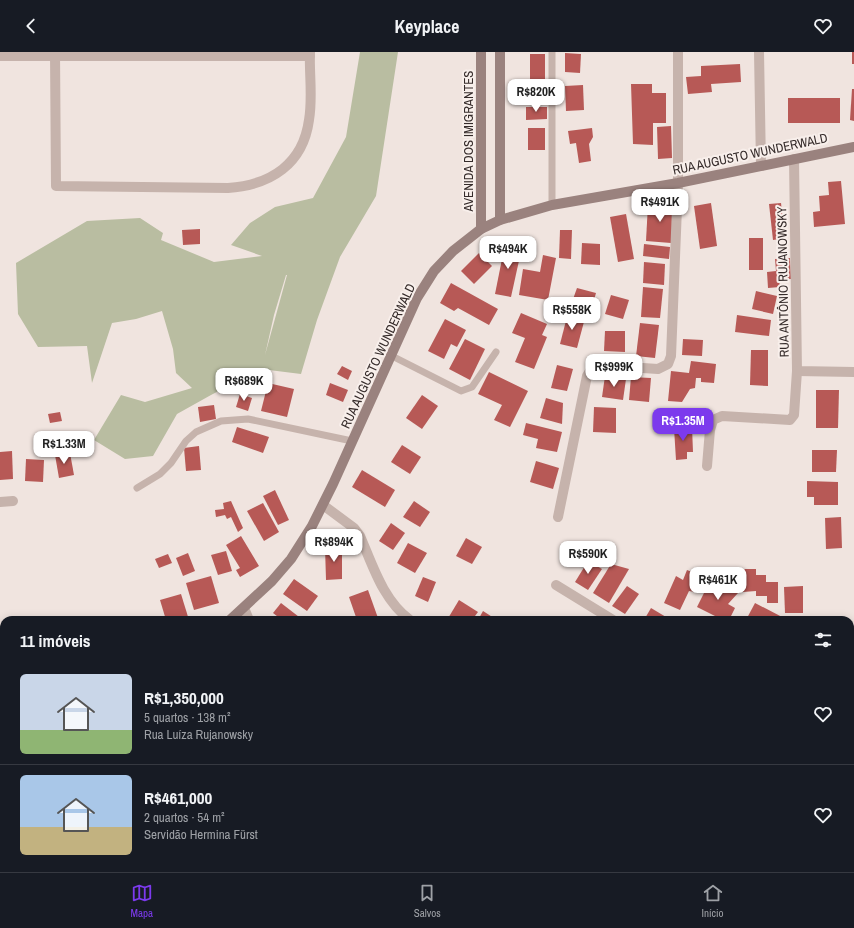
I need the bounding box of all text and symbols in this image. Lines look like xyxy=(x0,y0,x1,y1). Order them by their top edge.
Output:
text: Keyplace xyxy=(395,14,459,39)
icon: back xyxy=(20,15,42,37)
icon: heart xyxy=(812,15,834,37)
street label: AVENIDA DOS IMIGRANTES xyxy=(460,71,477,212)
pin: R$820K xyxy=(503,79,569,113)
text: R$820K xyxy=(516,83,556,100)
street label: RUA AUGUSTO WUNDERWALD xyxy=(671,129,829,179)
pin: R$491K xyxy=(627,189,693,223)
text: R$491K xyxy=(640,193,680,210)
street label: RUA ANTÔNIO RUJANOWSKY xyxy=(773,206,793,358)
pin: R$494K xyxy=(475,236,541,270)
text: R$494K xyxy=(488,240,528,257)
street label: RUA AUGUSTO WUNDERWALD xyxy=(337,281,419,431)
pin: R$558K xyxy=(539,297,605,331)
text: R$558K xyxy=(552,301,592,318)
pin: R$999K xyxy=(581,354,647,388)
text: R$999K xyxy=(594,358,634,375)
pin: R$689K xyxy=(211,368,277,402)
text: R$689K xyxy=(224,372,264,389)
pin: R$1.35M xyxy=(646,408,720,442)
text: R$1.35M xyxy=(661,412,705,429)
pin: R$1.33M xyxy=(27,431,101,465)
text: R$1.33M xyxy=(42,435,86,452)
pin: R$894K xyxy=(301,529,367,563)
text: R$894K xyxy=(314,533,354,550)
pin: R$590K xyxy=(555,541,621,575)
text: R$590K xyxy=(568,545,608,562)
pin: R$461K xyxy=(685,567,751,601)
text: R$461K xyxy=(698,571,738,588)
text: 11 imóveis xyxy=(20,629,91,652)
icon: filters xyxy=(812,629,834,651)
text: R$1,350,000 xyxy=(144,686,224,709)
icon: home xyxy=(52,690,100,738)
icon: heart xyxy=(812,703,834,725)
text: 5 quartos · 138 m² xyxy=(144,709,231,726)
text: Rua Luíza Rujanowsky xyxy=(144,726,253,743)
text: R$461,000 xyxy=(144,786,212,809)
icon: home xyxy=(52,791,100,839)
icon: heart xyxy=(812,804,834,826)
text: 2 quartos · 54 m² xyxy=(144,809,225,826)
text: Servidão Hermina Fürst xyxy=(144,826,258,843)
tab: Mapa xyxy=(130,882,153,920)
tab: Salvos xyxy=(414,882,441,920)
tab: Início xyxy=(702,882,724,920)

